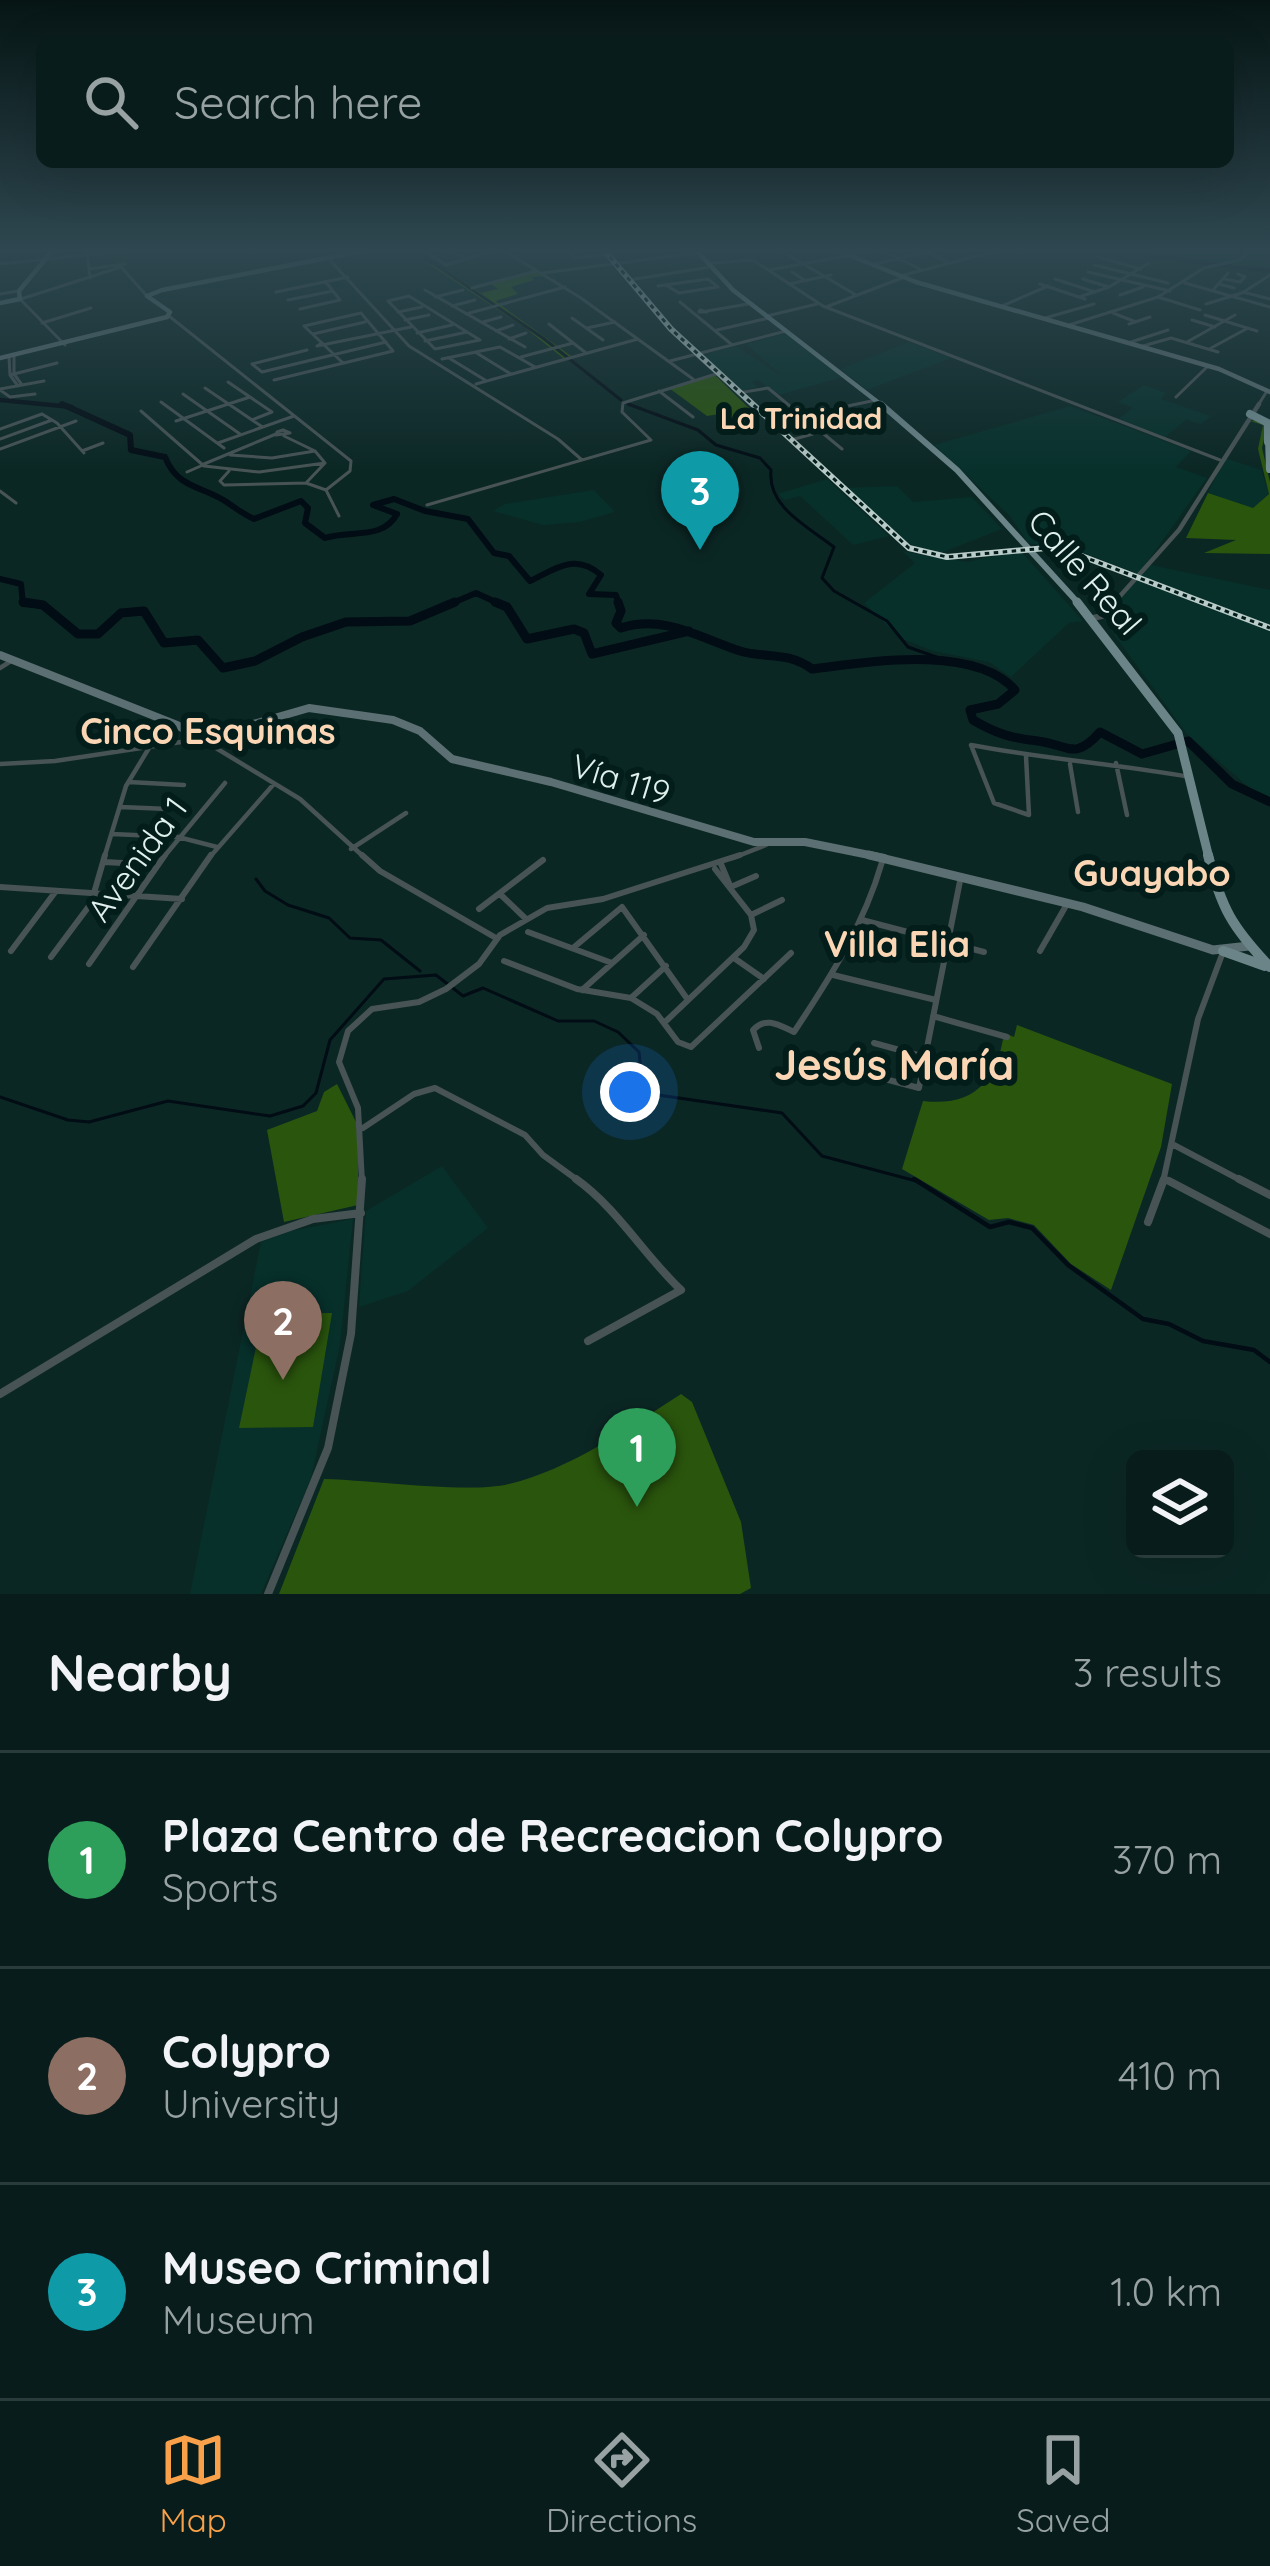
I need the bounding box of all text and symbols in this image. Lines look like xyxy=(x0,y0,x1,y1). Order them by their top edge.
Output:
search box xyxy=(36,36,1234,168)
icon: search xyxy=(78,69,144,135)
text: Search here xyxy=(174,74,422,130)
district label: La Trinidad xyxy=(720,399,882,437)
pin: 3 xyxy=(661,451,739,550)
street label: Calle Real xyxy=(1020,501,1151,643)
district label: Cinco Esquinas xyxy=(80,708,336,753)
street label: Vía 119 xyxy=(567,744,675,813)
street label: Avenida 1 xyxy=(78,789,195,929)
district label: Guayabo xyxy=(1073,850,1231,895)
district label: Villa Elia xyxy=(824,921,970,966)
district label: Jesús María xyxy=(774,1038,1014,1091)
your location xyxy=(600,1062,660,1122)
pin: 2 xyxy=(244,1281,322,1380)
pin: 1 xyxy=(598,1408,676,1507)
map controls xyxy=(1126,1450,1234,1558)
button: layers xyxy=(1126,1450,1234,1558)
text: Nearby xyxy=(48,1640,232,1704)
text: 3 results xyxy=(1073,1648,1222,1697)
text: Plaza Centro de Recreacion Colypro xyxy=(162,1807,944,1863)
text: 1 xyxy=(79,1835,95,1884)
text: 370 m xyxy=(1112,1835,1222,1884)
text: Sports xyxy=(162,1863,278,1912)
text: Colypro xyxy=(162,2023,331,2079)
text: 2 xyxy=(76,2051,98,2100)
text: 410 m xyxy=(1118,2051,1222,2100)
text: University xyxy=(162,2079,340,2128)
text: Museo Criminal xyxy=(162,2239,492,2295)
text: 3 xyxy=(77,2267,97,2316)
text: 1.0 km xyxy=(1110,2267,1222,2316)
text: Museum xyxy=(162,2295,315,2344)
tab: Map xyxy=(160,2427,227,2540)
tab: Directions xyxy=(546,2427,697,2540)
tab: Saved xyxy=(1016,2427,1110,2540)

